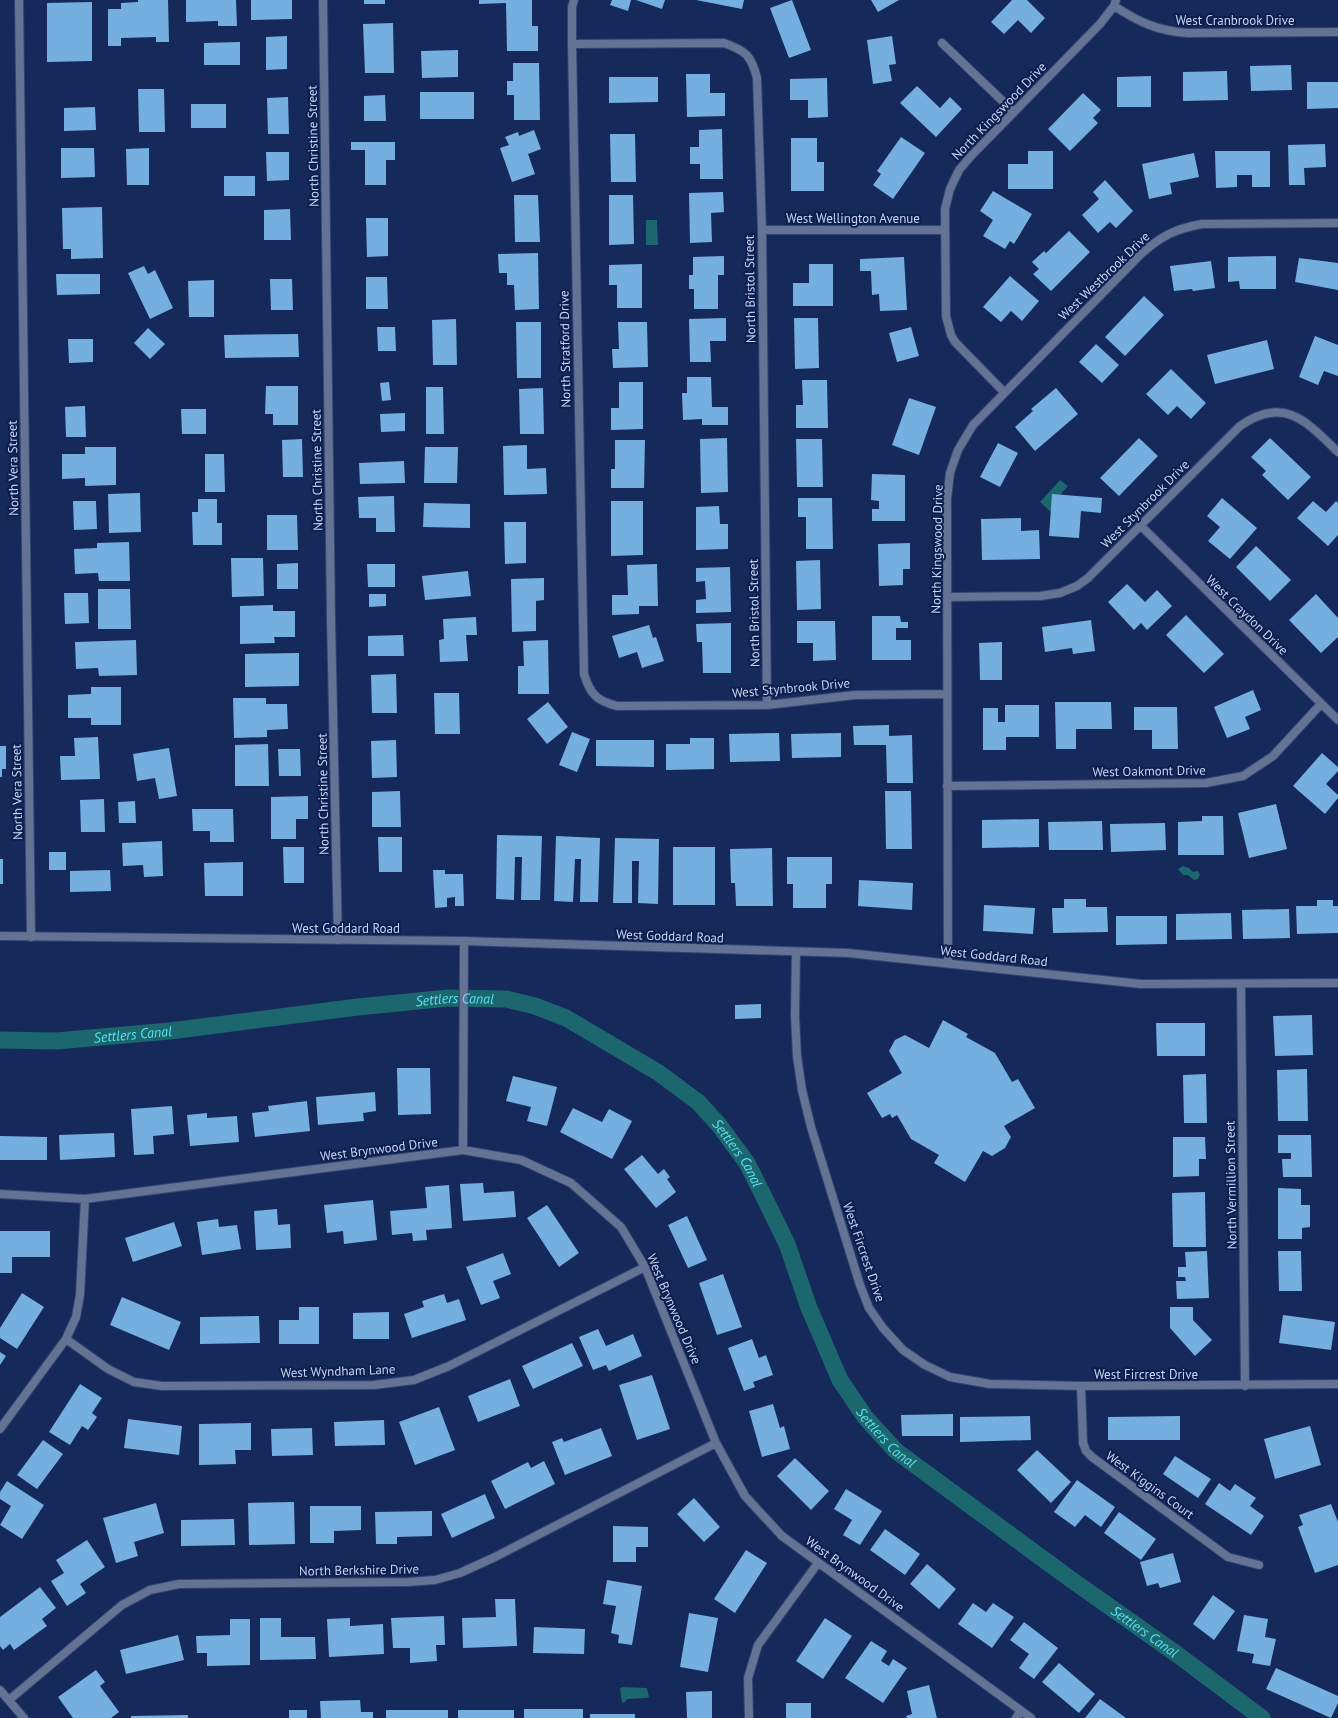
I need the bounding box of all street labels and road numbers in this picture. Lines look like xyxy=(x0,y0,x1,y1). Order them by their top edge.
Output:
street label: West Cranbrook Drive xyxy=(1175,12,1295,29)
street label: North Kingswood Drive xyxy=(948,59,1050,163)
street label: North Christine Street xyxy=(303,84,323,207)
street label: West Wellington Avenue xyxy=(786,210,920,227)
street label: West Westbrook Drive xyxy=(1055,228,1153,324)
street label: North Bristol Street xyxy=(741,234,759,343)
street label: North Stratford Drive xyxy=(555,290,575,408)
street label: North Christine Street xyxy=(307,408,327,531)
street label: North Vera Street xyxy=(4,419,22,516)
street label: West Stynbrook Drive xyxy=(1097,456,1193,552)
street label: North Kingswood Drive xyxy=(927,484,947,614)
street label: North Bristol Street xyxy=(745,558,763,667)
street label: West Craydon Drive xyxy=(1202,571,1292,659)
street label: West Stynbrook Drive xyxy=(731,674,851,702)
street label: North Christine Street xyxy=(313,732,333,855)
street label: North Vera Street xyxy=(8,743,26,840)
street label: West Oakmont Drive xyxy=(1092,762,1206,780)
street label: West Goddard Road xyxy=(292,920,400,937)
street label: West Goddard Road xyxy=(616,926,724,946)
street label: West Goddard Road xyxy=(939,942,1049,970)
street label: North Vermillion Street xyxy=(1221,1120,1241,1249)
street label: West Brynwood Drive xyxy=(319,1133,439,1165)
street label: West Fircrest Drive xyxy=(839,1200,889,1304)
street label: West Brynwood Drive xyxy=(643,1251,705,1367)
street label: West Wyndham Lane xyxy=(280,1361,396,1381)
street label: West Fircrest Drive xyxy=(1094,1366,1198,1383)
street label: West Kiggins Court xyxy=(1102,1447,1198,1523)
street label: West Brynwood Drive xyxy=(802,1532,908,1616)
street label: North Berkshire Drive xyxy=(299,1560,419,1580)

